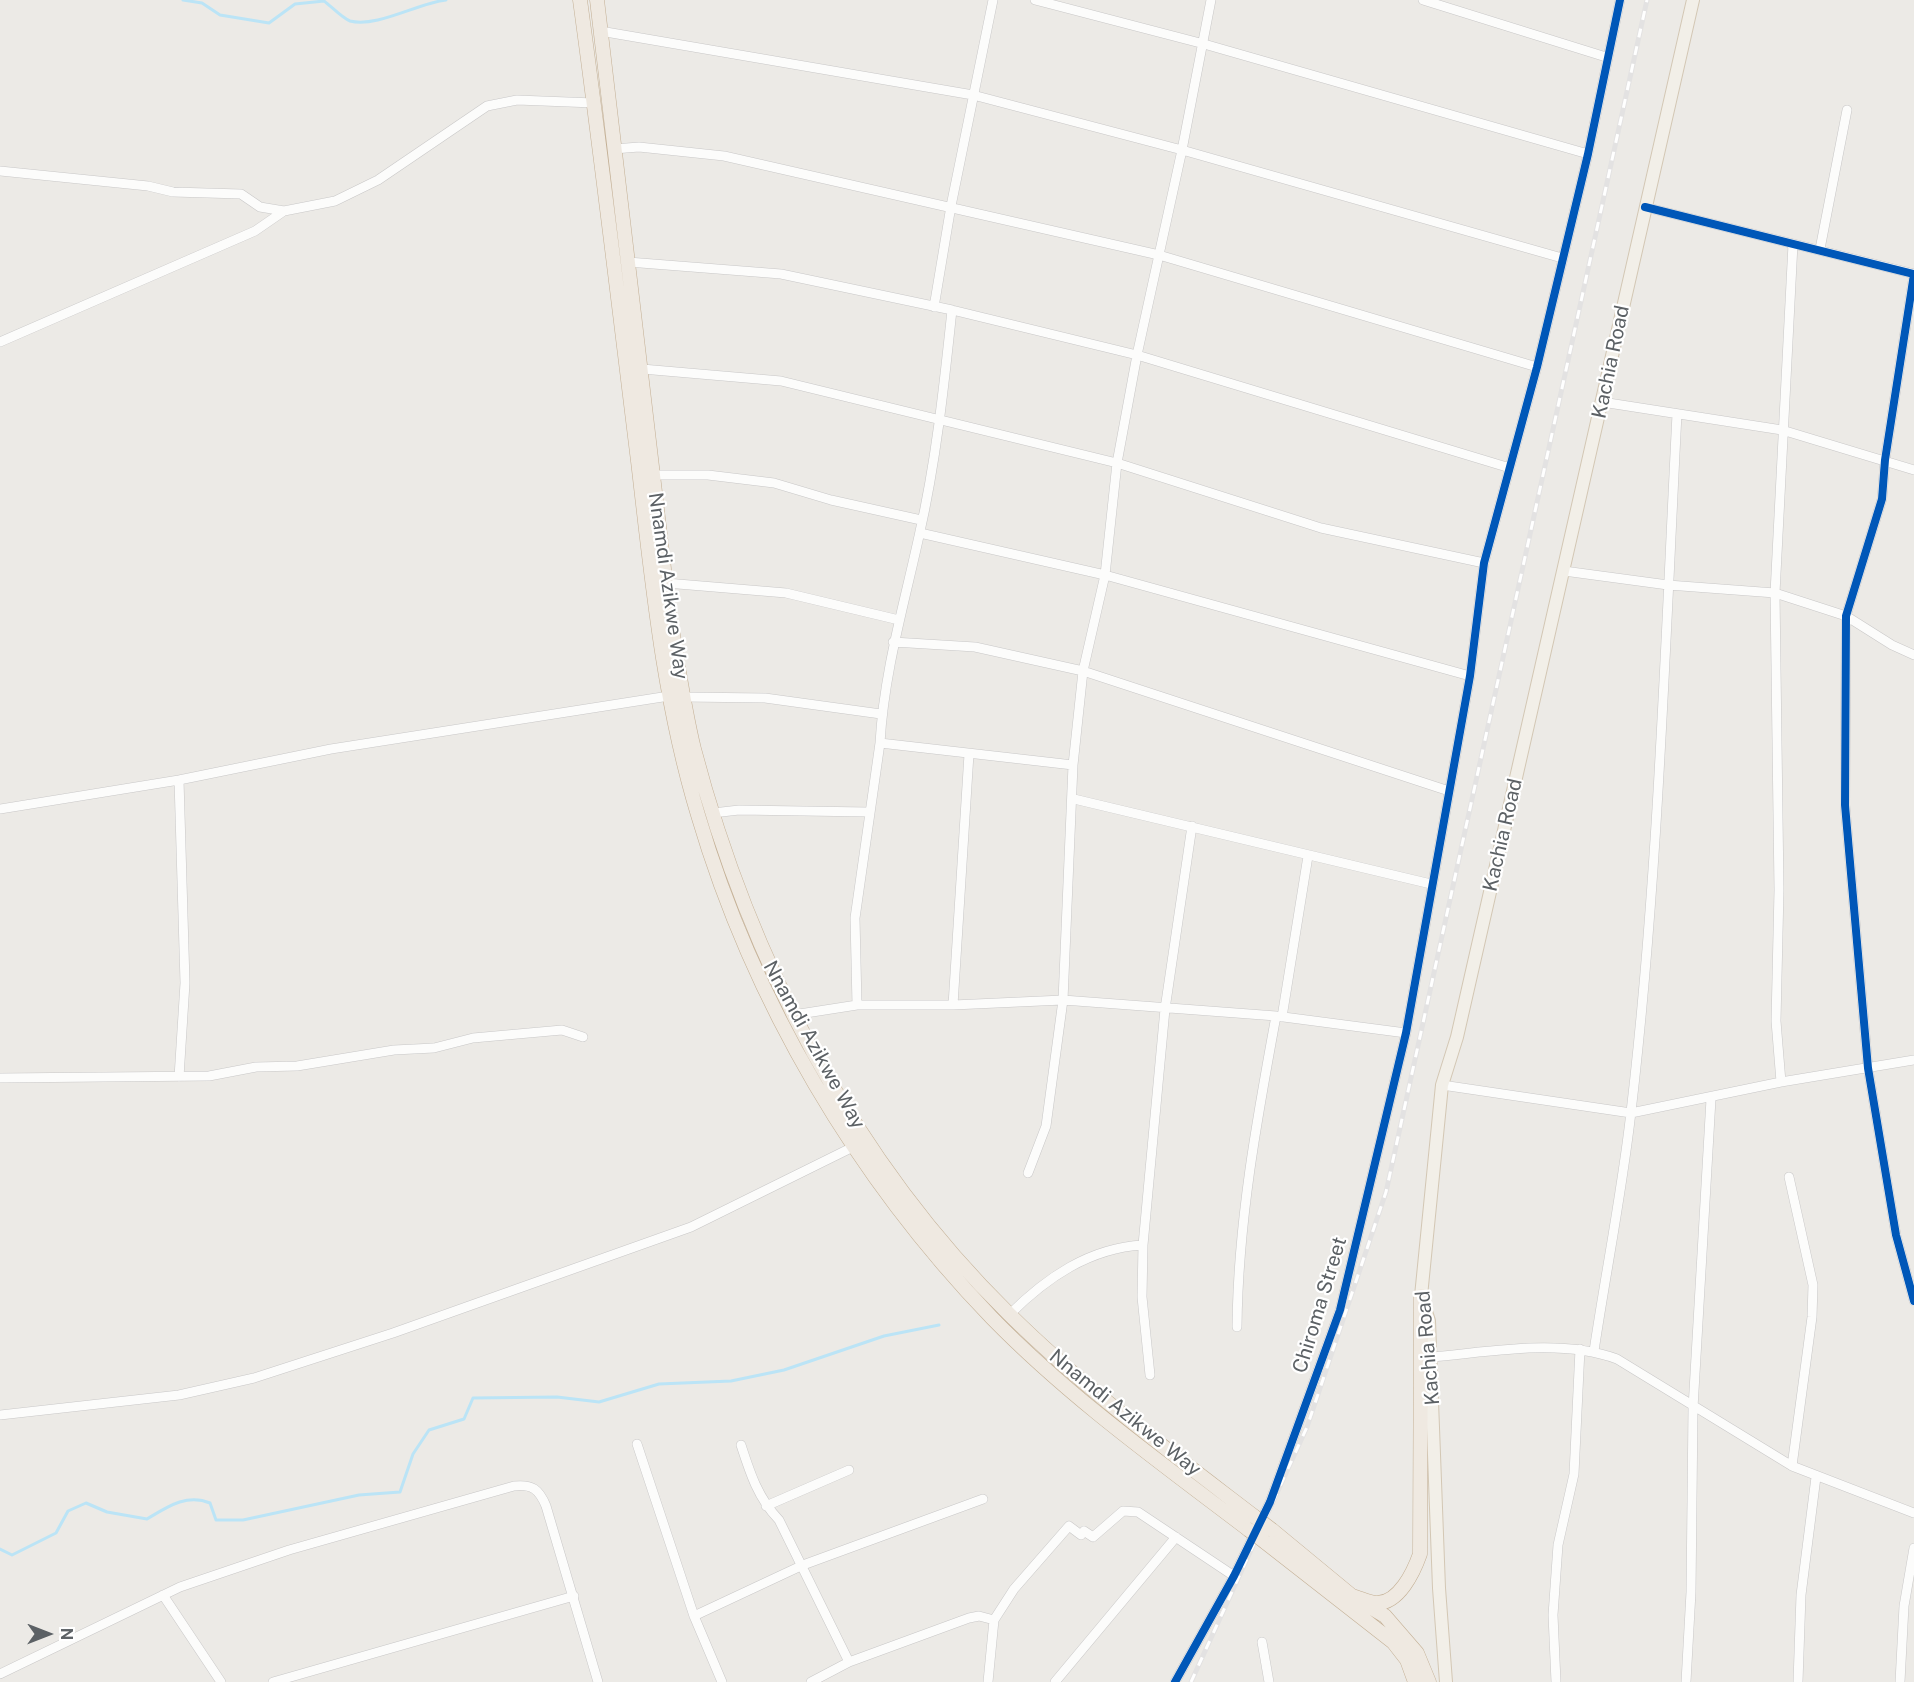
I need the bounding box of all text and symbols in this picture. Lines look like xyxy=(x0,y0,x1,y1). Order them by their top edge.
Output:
street label: Kachia Road xyxy=(1587,303,1635,421)
street label: Nnamdi Azikwe Way xyxy=(643,491,693,681)
street label: Kachia Road xyxy=(1478,776,1528,894)
street label: Nnamdi Azikwe Way xyxy=(758,957,870,1133)
street label: Chiroma Street xyxy=(1288,1234,1352,1376)
street label: Kachia Road xyxy=(1411,1290,1445,1406)
street label: Nnamdi Azikwe Way xyxy=(1044,1344,1206,1482)
north arrow xyxy=(18,1604,78,1664)
text: N xyxy=(57,1628,76,1640)

